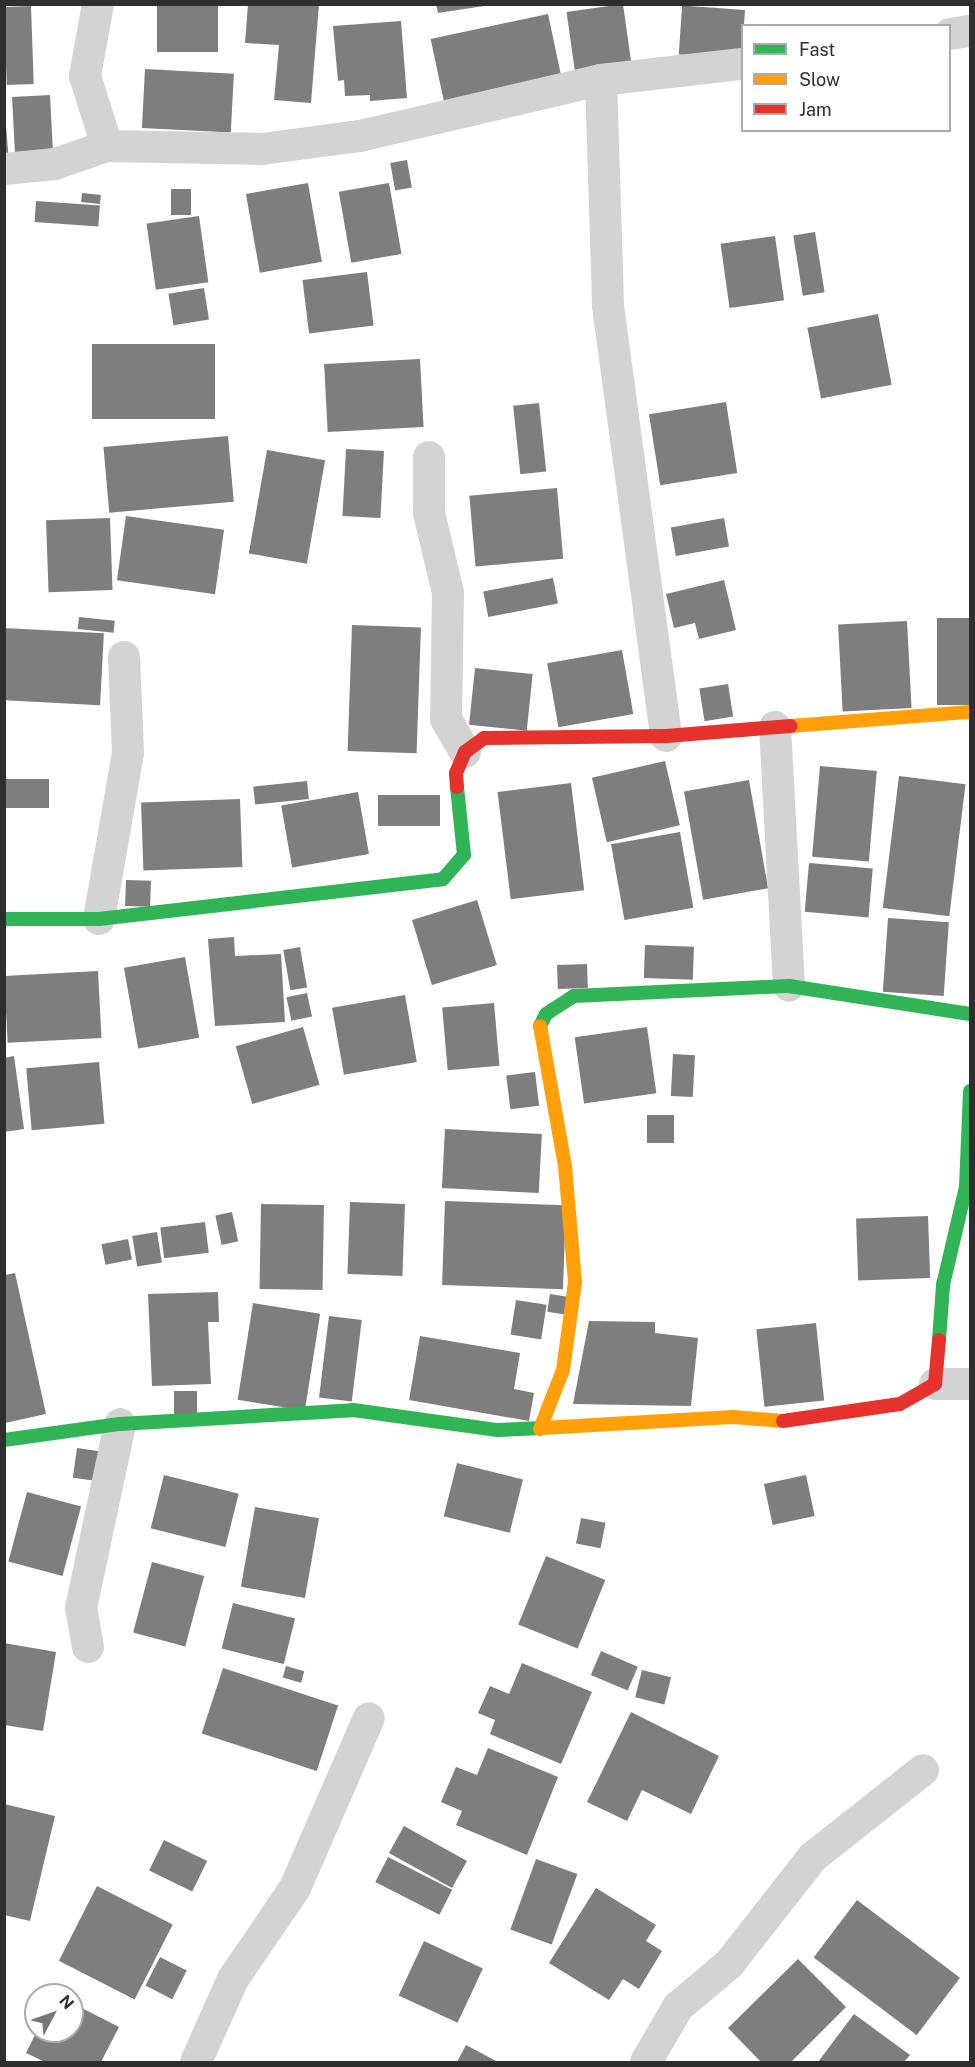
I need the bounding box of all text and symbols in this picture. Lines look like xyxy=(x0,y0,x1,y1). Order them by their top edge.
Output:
legend xyxy=(741,24,951,132)
text: Fast xyxy=(799,39,835,60)
text: Slow xyxy=(799,69,840,90)
text: Jam xyxy=(799,99,832,120)
north arrow xyxy=(24,1983,84,2043)
text: N xyxy=(55,1991,78,2013)

